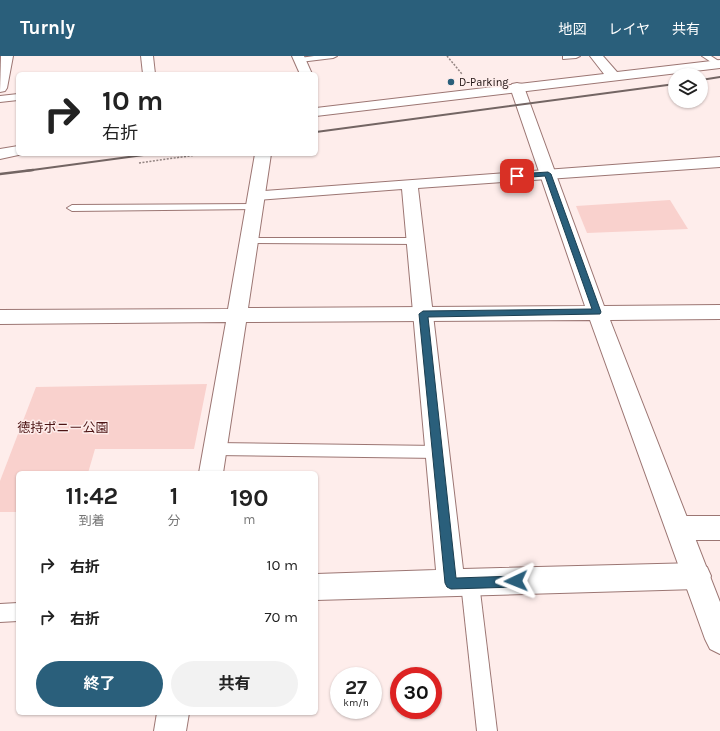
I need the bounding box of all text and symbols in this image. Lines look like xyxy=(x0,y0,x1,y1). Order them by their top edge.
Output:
text: Turnly xyxy=(20,17,75,39)
text: 地図 xyxy=(558,21,586,38)
text: レイヤ xyxy=(608,21,650,38)
text: 共有 xyxy=(672,21,700,38)
map controls xyxy=(668,68,708,108)
button: layers xyxy=(668,68,708,108)
place label: D-Parking xyxy=(459,76,509,89)
marker: D-Parking xyxy=(446,77,456,87)
text: 10 m xyxy=(102,84,163,117)
icon: right xyxy=(36,88,88,140)
text: 右折 xyxy=(102,122,138,144)
pin xyxy=(500,159,534,193)
icon: arrive xyxy=(506,165,528,187)
park label: 徳持ポニー公園 xyxy=(17,420,109,435)
text: 11:42 xyxy=(66,482,118,510)
text: 1 xyxy=(170,482,178,510)
text: 190 xyxy=(230,484,268,512)
text: m xyxy=(243,512,255,527)
text: 到着 xyxy=(79,513,105,528)
text: 分 xyxy=(167,513,181,528)
icon: right xyxy=(36,554,58,576)
text: 10 m xyxy=(267,556,298,574)
text: 右折 xyxy=(70,558,100,576)
position arrow xyxy=(495,560,537,602)
icon: right xyxy=(36,606,58,628)
text: 70 m xyxy=(264,608,298,626)
text: 右折 xyxy=(70,610,100,628)
button: 終了 xyxy=(36,661,163,707)
button: 共有 xyxy=(171,661,298,707)
speed limit sign: 30 xyxy=(390,667,442,719)
text: 27 xyxy=(345,676,367,699)
text: km/h xyxy=(343,697,369,709)

